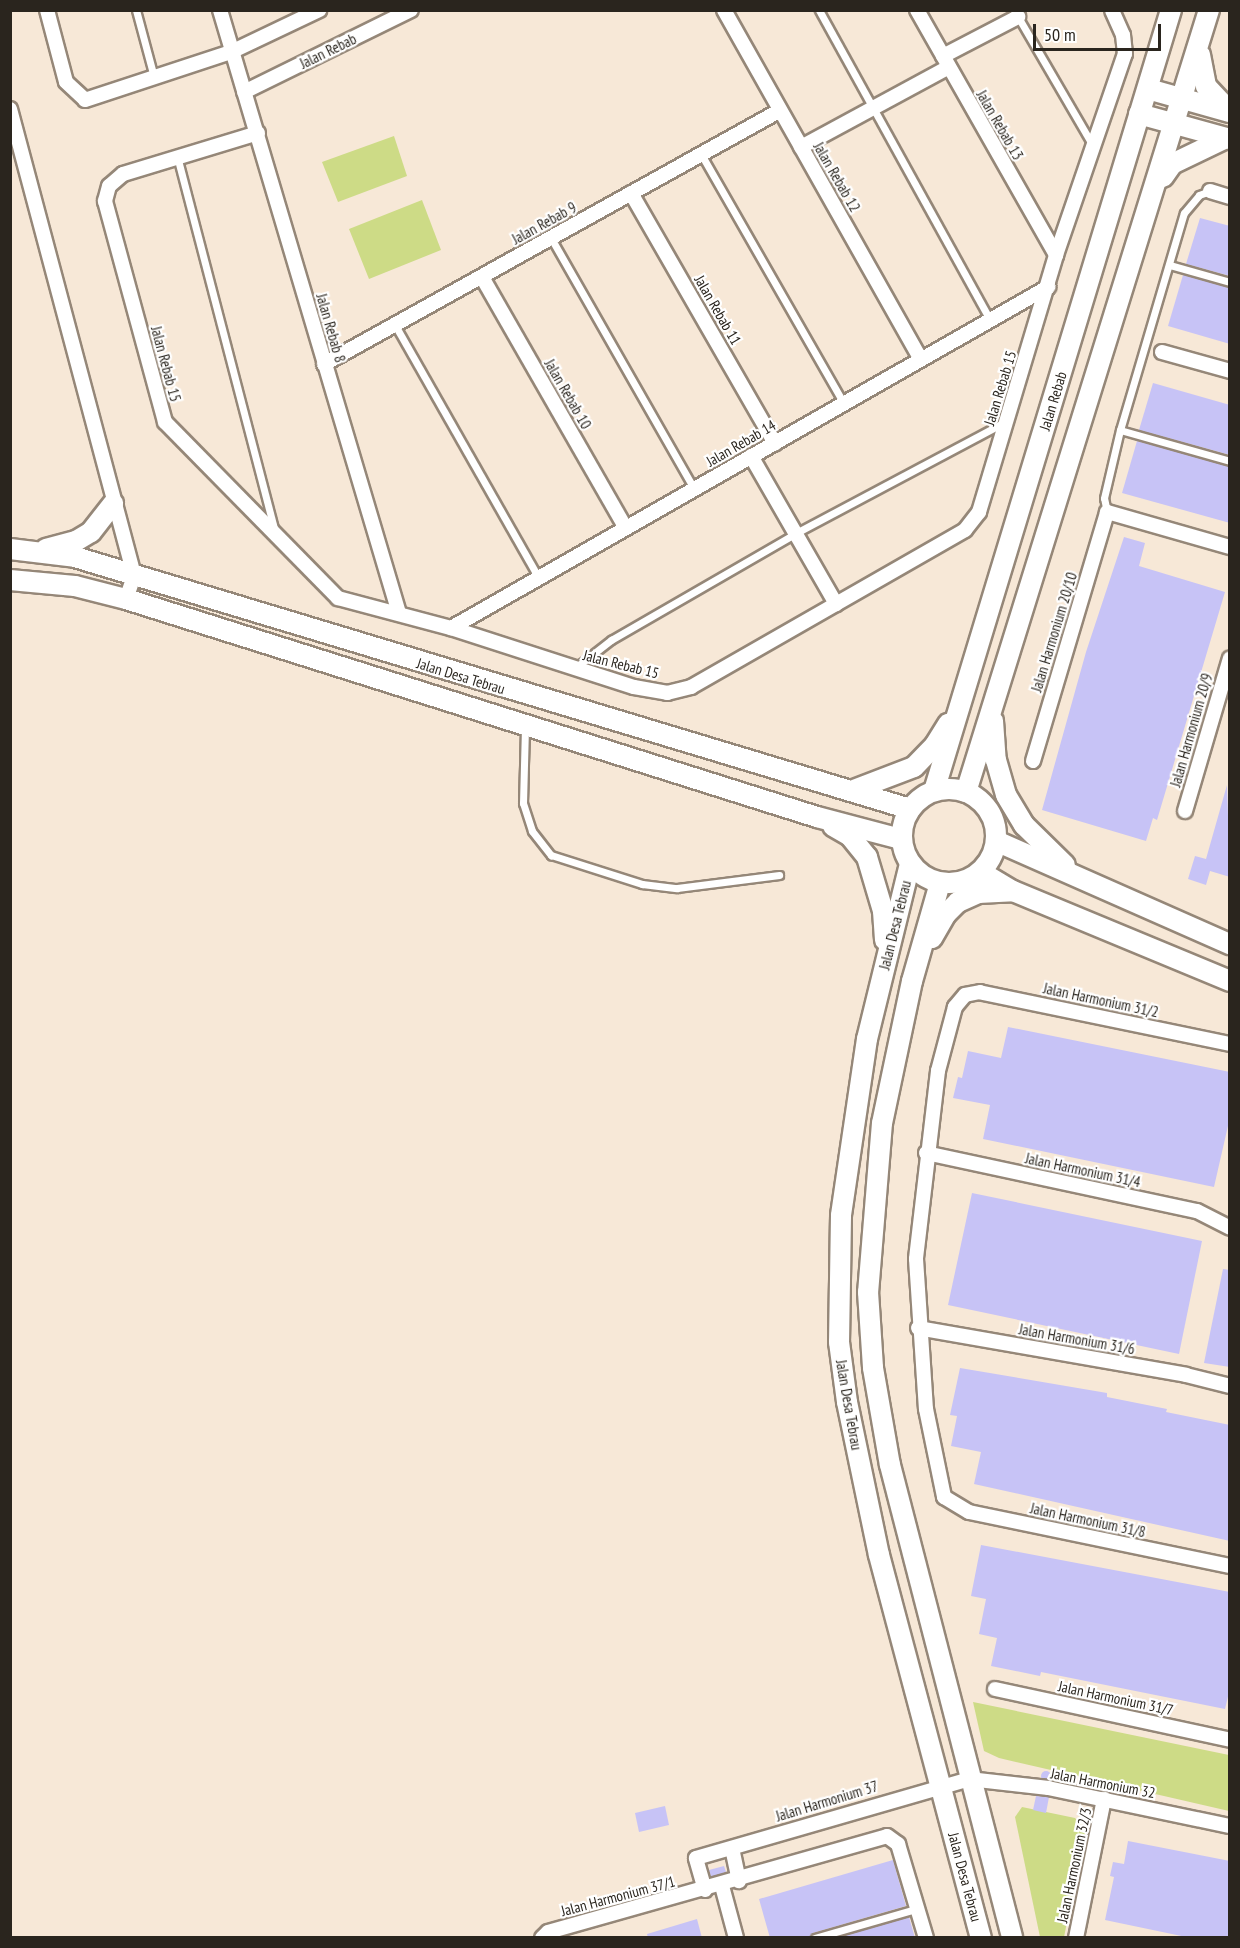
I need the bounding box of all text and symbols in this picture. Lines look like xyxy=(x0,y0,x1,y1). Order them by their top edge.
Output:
scale bar xyxy=(1036,12,1164,50)
text: 50 m xyxy=(1044,23,1076,46)
street label: Jalan Rebab xyxy=(297,30,359,72)
street label: Jalan Rebab 13 xyxy=(973,87,1027,163)
street label: Jalan Rebab 12 xyxy=(810,139,864,215)
street label: Jalan Rebab 9 xyxy=(509,198,579,248)
street label: Jalan Rebab 11 xyxy=(691,272,745,348)
street label: Jalan Rebab 8 xyxy=(313,292,349,364)
street label: Jalan Rebab 15 xyxy=(147,324,185,404)
street label: Jalan Rebab 15 xyxy=(980,348,1020,428)
street label: Jalan Rebab 10 xyxy=(541,356,595,432)
street label: Jalan Rebab xyxy=(1036,369,1070,433)
street label: Jalan Rebab 14 xyxy=(703,416,779,470)
street label: Jalan Harmonium 20/10 xyxy=(1027,570,1081,694)
street label: Jalan Rebab 15 xyxy=(581,646,661,682)
street label: Jalan Desa Tebrau xyxy=(415,654,507,698)
street label: Jalan Harmonium 20/9 xyxy=(1166,671,1216,789)
street label: Jalan Desa Tebrau xyxy=(875,878,915,972)
street label: Jalan Harmonium 31/2 xyxy=(1042,979,1160,1021)
street label: Jalan Harmonium 31/4 xyxy=(1024,1149,1142,1191)
street label: Jalan Harmonium 31/6 xyxy=(1018,1320,1136,1358)
street label: Jalan Desa Tebrau xyxy=(832,1358,866,1452)
street label: Jalan Harmonium 31/8 xyxy=(1029,1499,1147,1541)
street label: Jalan Harmonium 31/7 xyxy=(1057,1677,1175,1719)
street label: Jalan Harmonium 32 xyxy=(1049,1764,1157,1802)
street label: Jalan Harmonium 37 xyxy=(774,1777,880,1825)
street label: Jalan Harmonium 32/3 xyxy=(1053,1806,1095,1924)
street label: Jalan Desa Tebrau xyxy=(944,1830,986,1924)
street label: Jalan Harmonium 37/1 xyxy=(559,1872,677,1920)

